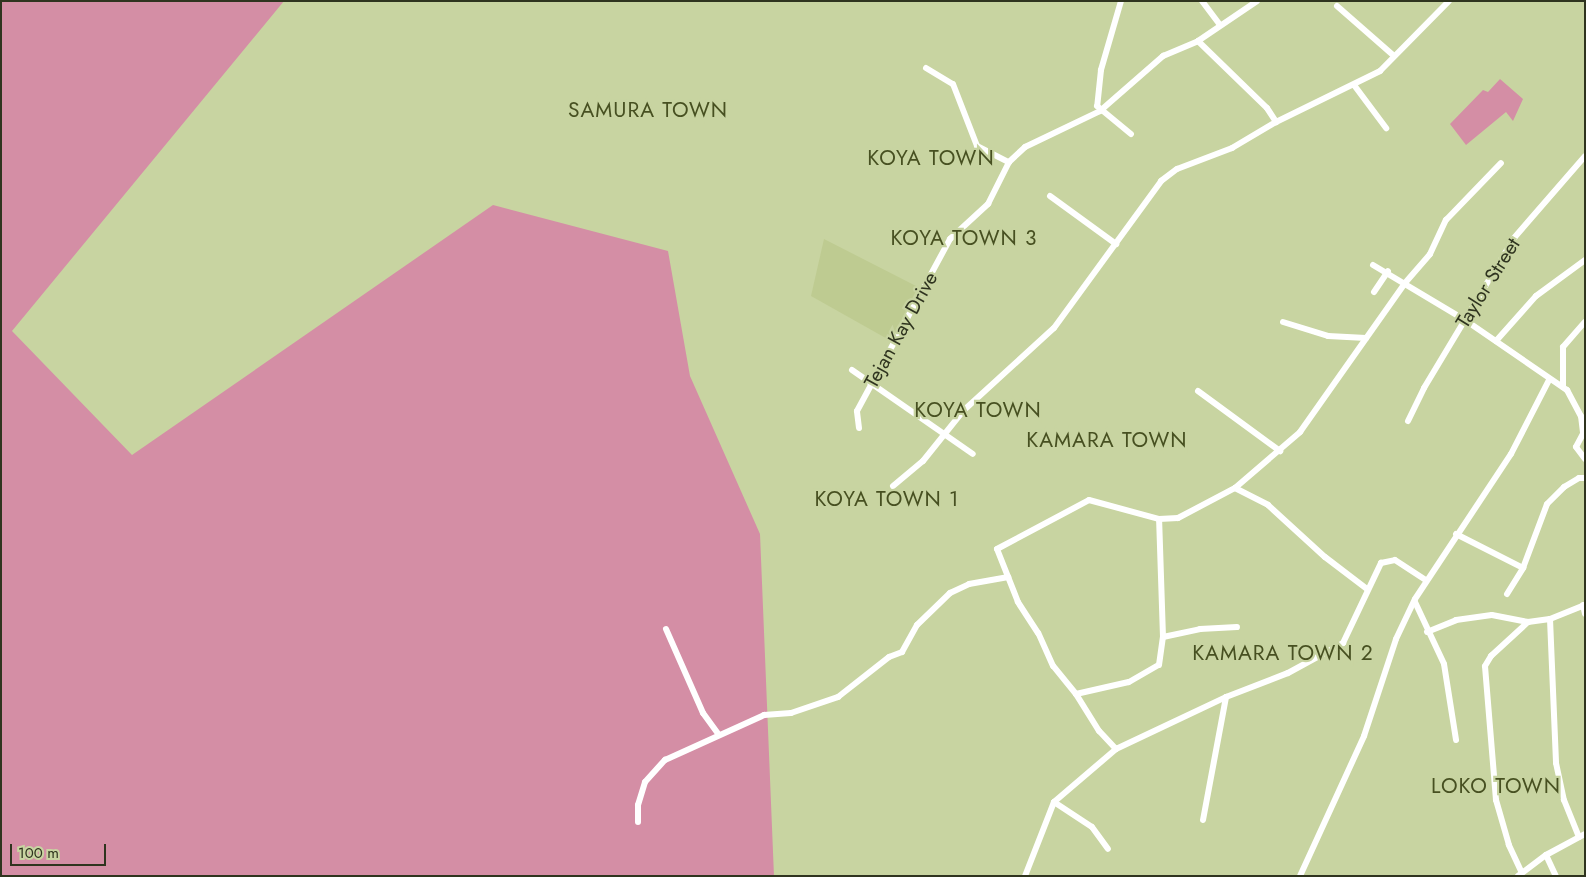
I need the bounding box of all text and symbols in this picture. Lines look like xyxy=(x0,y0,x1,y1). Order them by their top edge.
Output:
district label: SAMURA TOWN xyxy=(567,97,729,123)
district label: KOYA TOWN xyxy=(866,145,996,171)
district label: KOYA TOWN 3 xyxy=(889,225,1039,251)
street label: Taylor Street xyxy=(1451,234,1525,332)
street label: Tejan Kay Drive xyxy=(859,268,943,392)
district label: KOYA TOWN xyxy=(913,397,1043,423)
district label: KAMARA TOWN xyxy=(1025,427,1189,453)
district label: KOYA TOWN 1 xyxy=(813,486,961,512)
district label: KAMARA TOWN 2 xyxy=(1191,640,1375,666)
district label: LOKO TOWN xyxy=(1430,773,1562,799)
scale bar xyxy=(12,834,109,866)
text: 100 m xyxy=(18,842,59,864)

